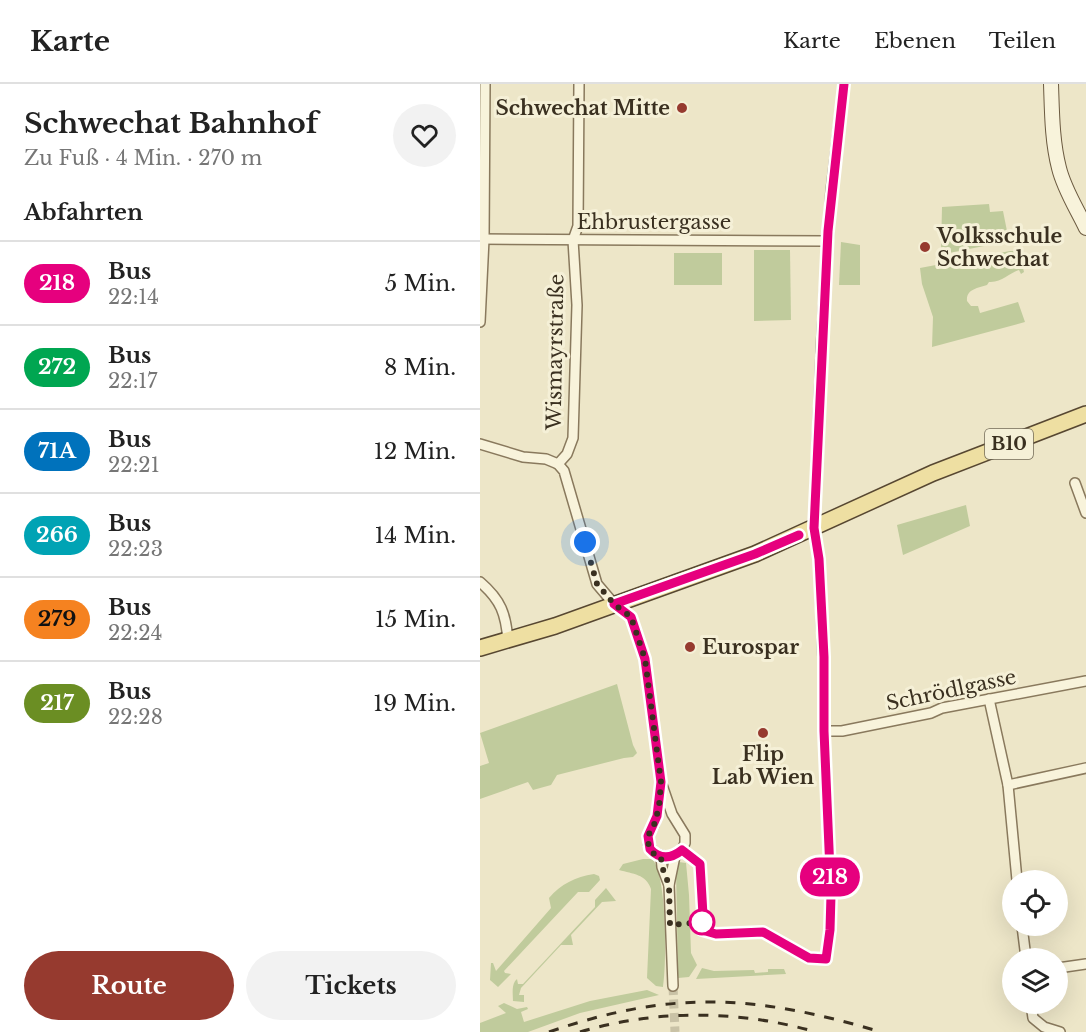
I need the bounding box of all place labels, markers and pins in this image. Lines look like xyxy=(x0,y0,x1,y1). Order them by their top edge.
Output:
place label: Schwechat Mitte xyxy=(495,96,670,120)
marker: Schwechat Mitte xyxy=(675,101,689,115)
place label: Volksschule Schwechat xyxy=(936,224,1062,271)
marker: Volksschule Schwechat xyxy=(918,240,932,254)
place label: Eurospar xyxy=(702,635,799,659)
marker: Eurospar xyxy=(683,640,697,654)
marker: Flip Lab Wien xyxy=(756,726,770,740)
place label: Flip Lab Wien xyxy=(712,742,815,789)
unlabelled marker xyxy=(689,909,715,935)

